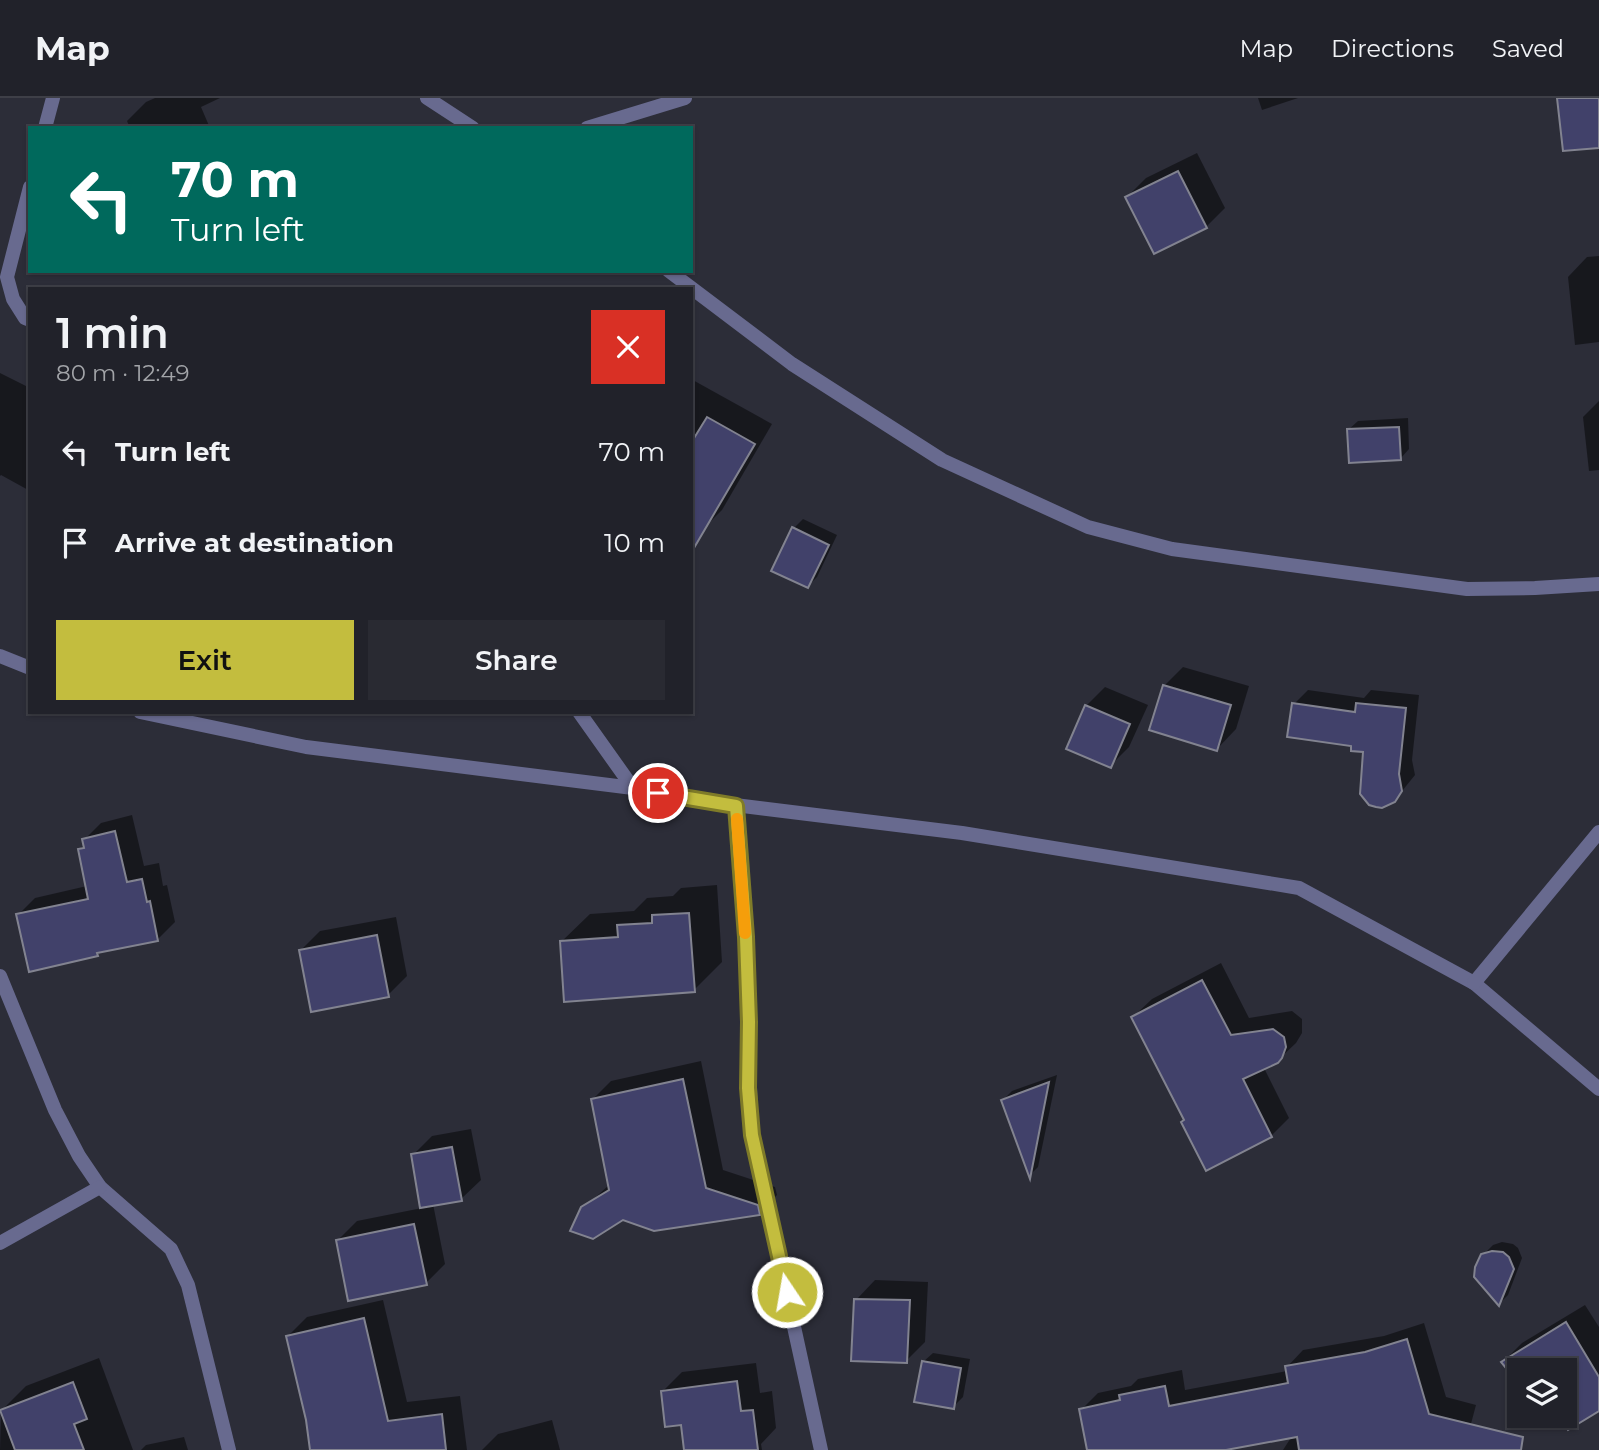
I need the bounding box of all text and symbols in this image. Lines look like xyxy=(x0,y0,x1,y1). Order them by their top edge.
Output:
text: Map xyxy=(35,28,110,68)
text: Map xyxy=(1240,34,1293,63)
text: Directions xyxy=(1331,34,1454,63)
text: Saved xyxy=(1492,34,1564,63)
text: 70 m xyxy=(171,150,299,209)
icon: left xyxy=(56,154,147,245)
text: Turn left xyxy=(171,210,305,249)
text: 1 min xyxy=(56,307,169,359)
button: close xyxy=(591,310,665,384)
text: 80 m · 12:49 xyxy=(56,359,189,387)
icon: left xyxy=(56,433,94,471)
text: Turn left xyxy=(115,436,231,468)
text: 70 m xyxy=(599,436,665,468)
icon: arrive xyxy=(56,524,94,562)
text: Arrive at destination xyxy=(115,527,394,559)
text: 10 m xyxy=(604,527,665,559)
button: Exit xyxy=(56,620,354,700)
button: Share xyxy=(368,620,665,700)
pin xyxy=(628,763,688,823)
icon: arrive xyxy=(639,774,677,812)
position arrow xyxy=(750,1255,824,1329)
map controls xyxy=(1507,1358,1577,1428)
button: layers xyxy=(1507,1358,1577,1428)

